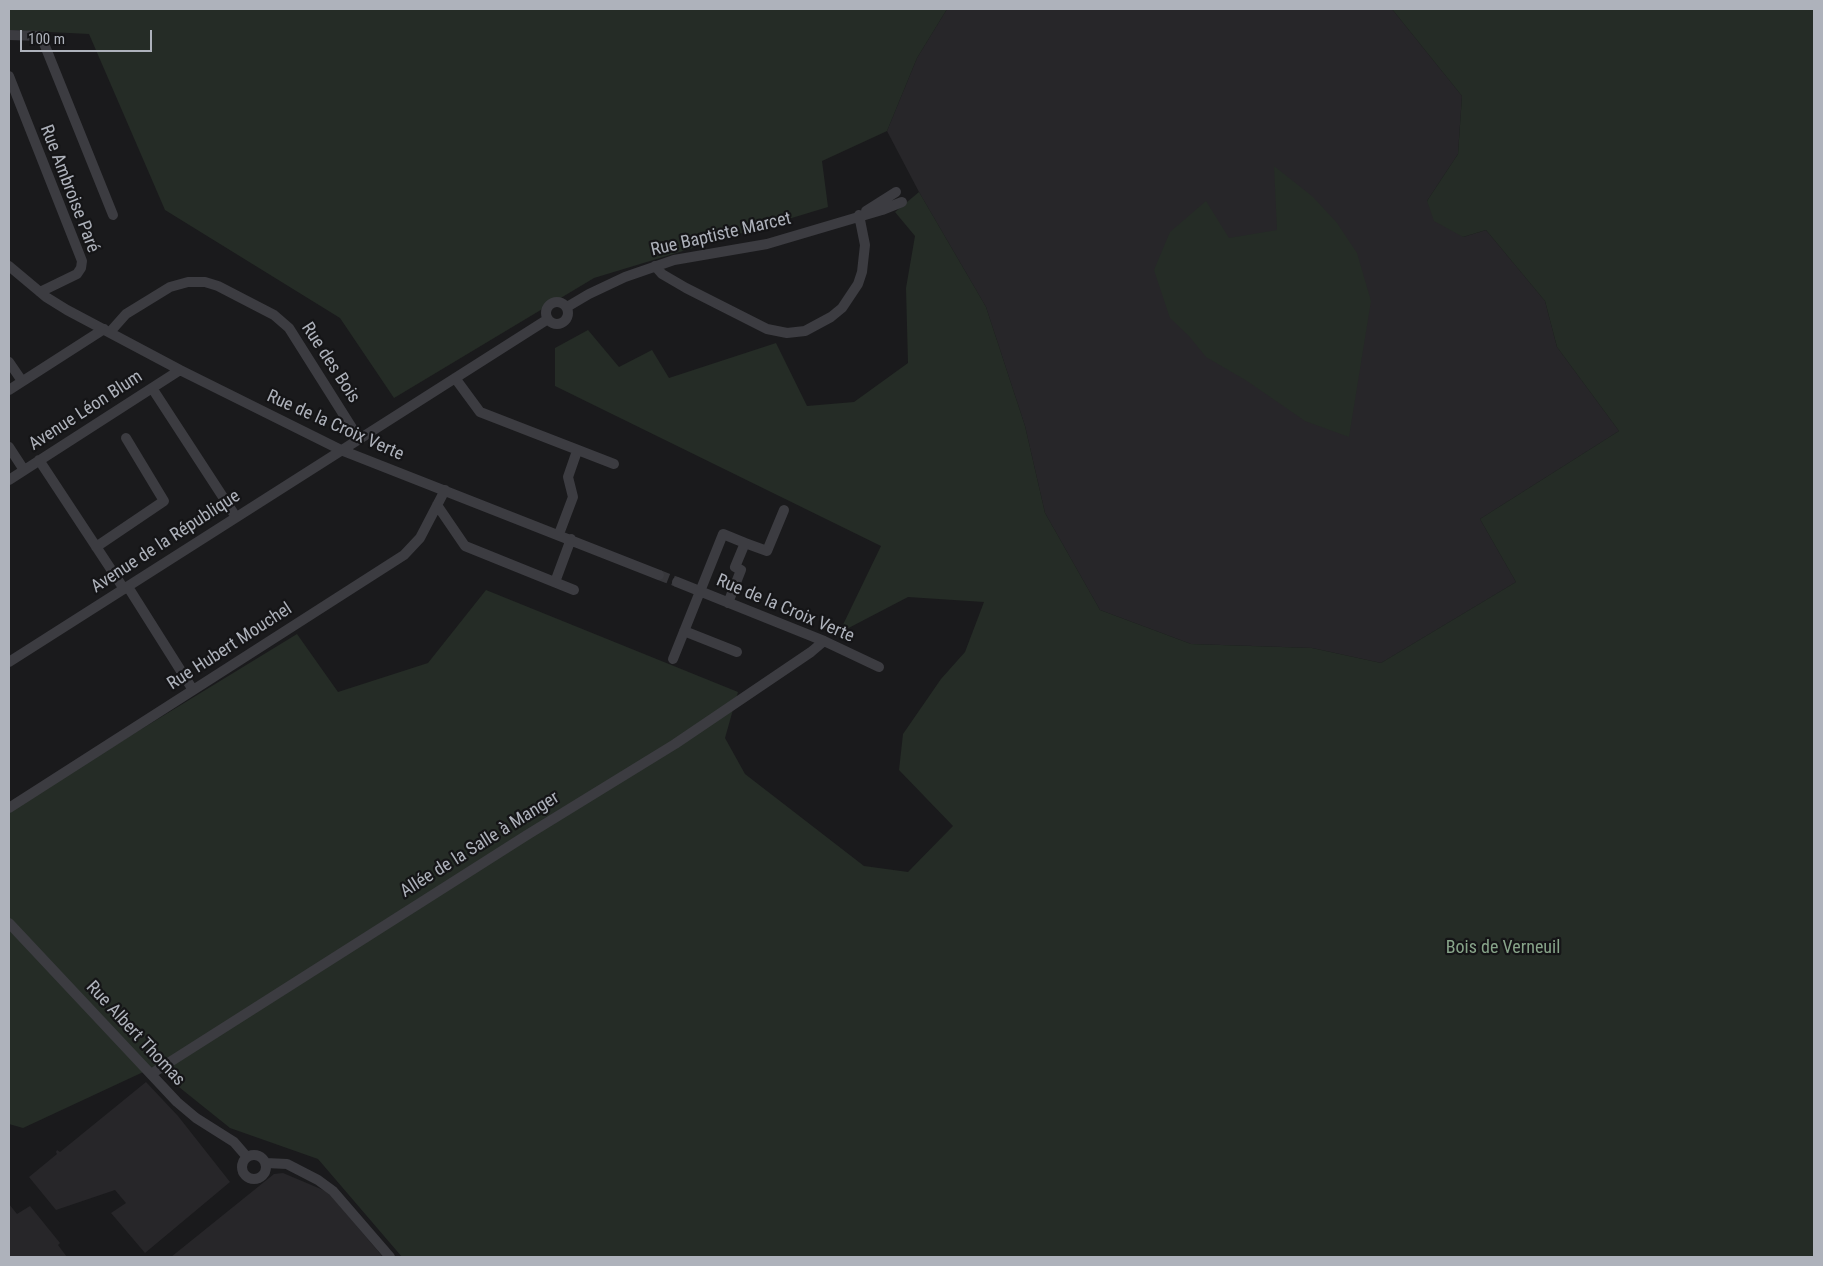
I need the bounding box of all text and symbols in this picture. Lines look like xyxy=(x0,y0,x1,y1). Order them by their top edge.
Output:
scale bar xyxy=(22,20,155,52)
text: 100 m xyxy=(28,30,65,48)
street label: Rue Ambroise Paré xyxy=(35,122,103,256)
street label: Rue Baptiste Marcet xyxy=(649,208,793,262)
street label: Rue des Bois xyxy=(296,319,364,407)
street label: Avenue Léon Blum xyxy=(25,366,147,456)
street label: Rue de la Croix Verte xyxy=(263,386,407,466)
street label: Avenue de la République xyxy=(87,486,245,598)
street label: Rue de la Croix Verte xyxy=(713,570,857,648)
street label: Rue Hubert Mouchel xyxy=(164,599,296,695)
street label: Allée de la Salle à Manger xyxy=(397,787,563,903)
park label: Bois de Verneuil xyxy=(1446,937,1560,959)
street label: Rue Albert Thomas xyxy=(81,977,189,1091)

